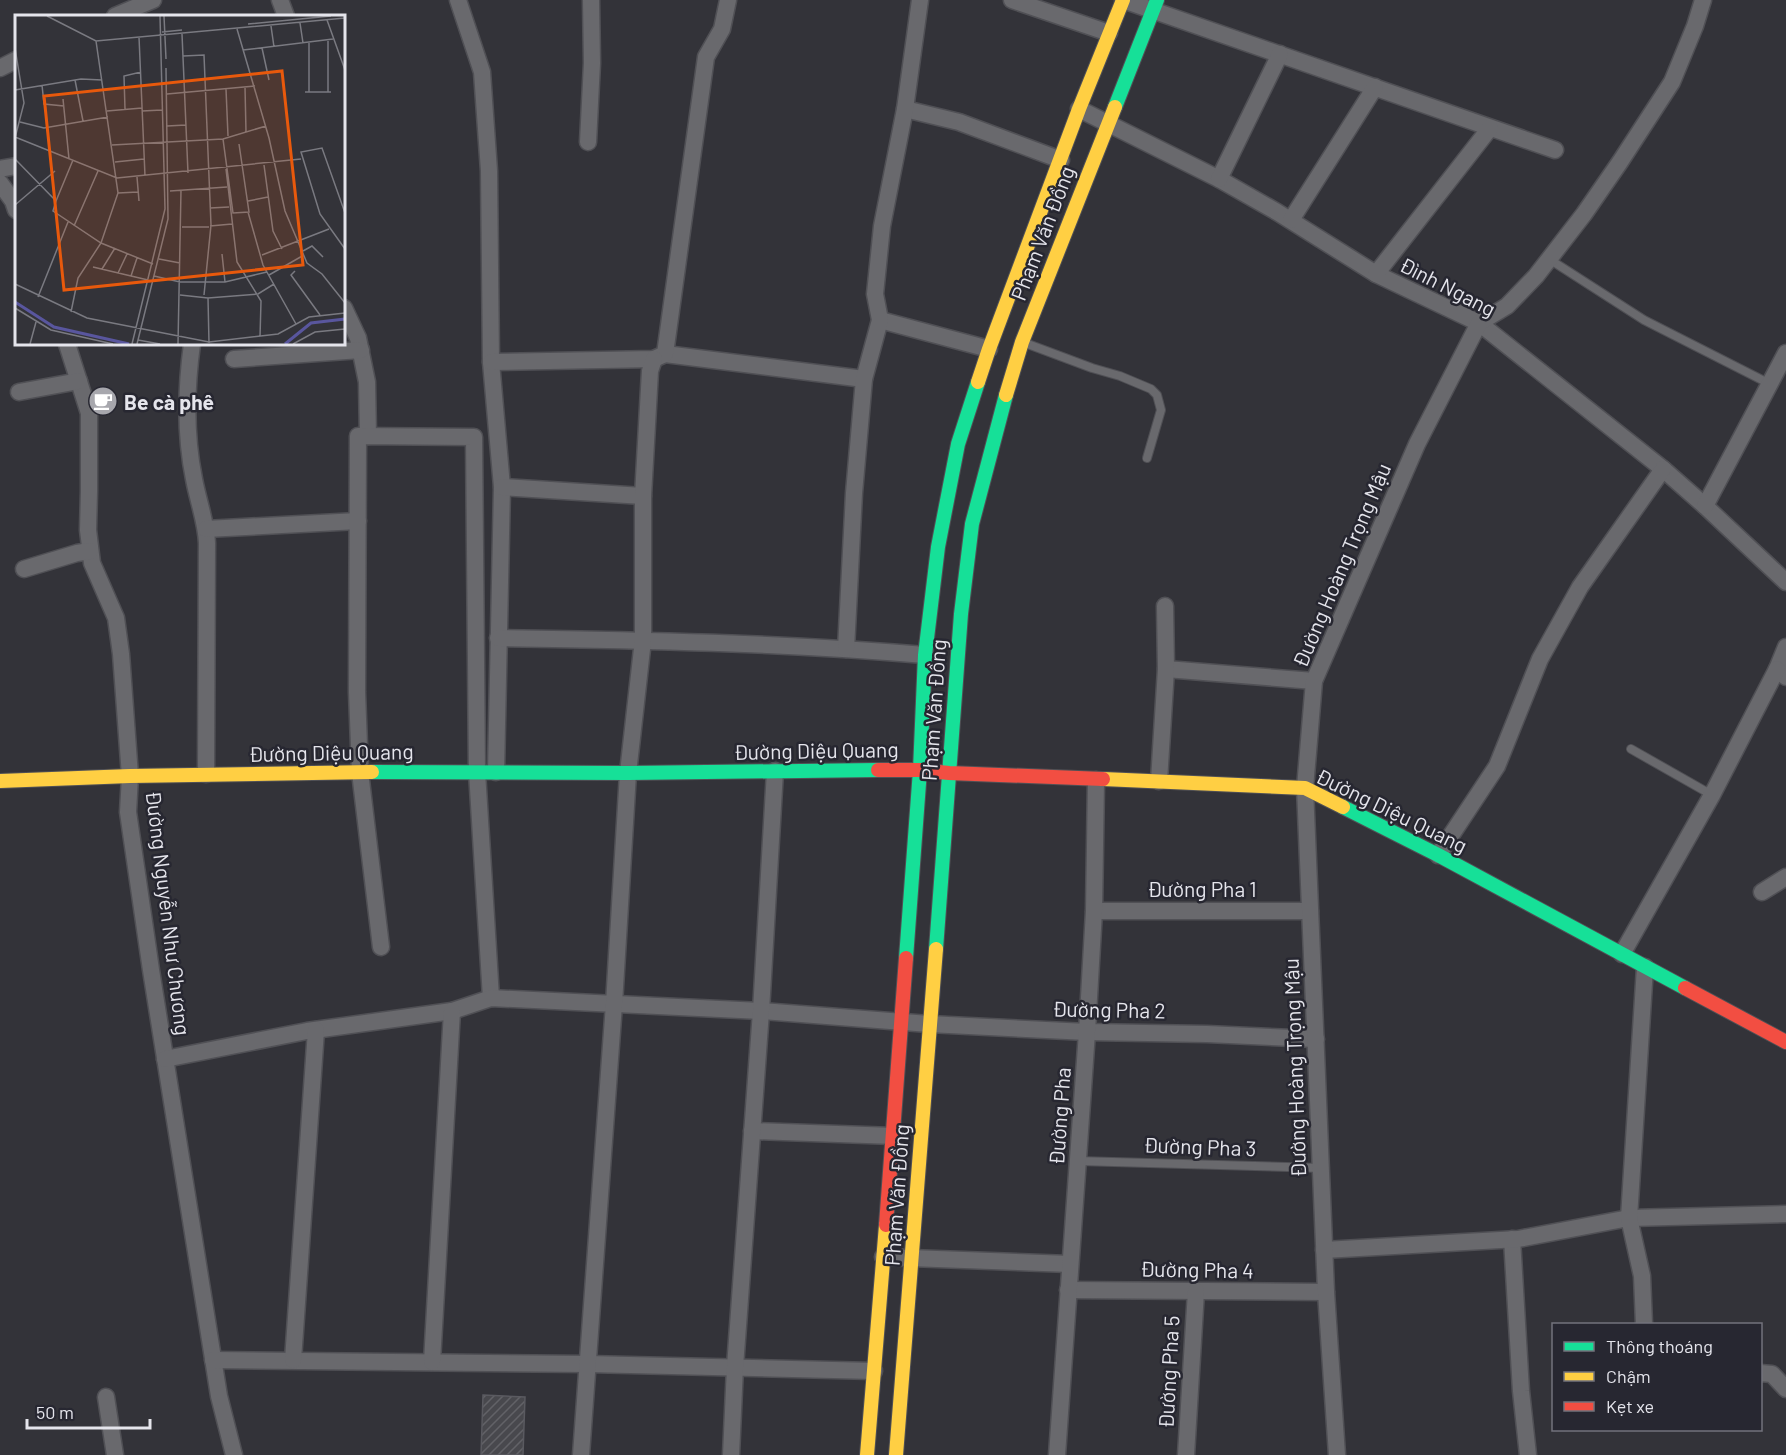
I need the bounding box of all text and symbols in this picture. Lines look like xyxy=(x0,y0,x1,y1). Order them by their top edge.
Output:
inset map xyxy=(15,15,345,345)
street label: Phạm Văn Đồng xyxy=(1005,162,1079,304)
street label: Đình Ngang xyxy=(1396,251,1500,321)
cafe icon: Be cà phê xyxy=(87,385,119,417)
place label: Be cà phê xyxy=(124,389,214,414)
street label: Đường Hoàng Trọng Mậu xyxy=(1287,459,1395,671)
street label: Phạm Văn Đồng xyxy=(916,638,950,782)
street label: Đường Diệu Quang xyxy=(733,736,899,764)
street label: Đường Diệu Quang xyxy=(248,738,414,766)
street label: Đường Diệu Quang xyxy=(1312,763,1472,857)
street label: Đường Nguyễn Như Chương xyxy=(142,789,196,1037)
street label: Đường Pha 1 xyxy=(1147,876,1257,901)
street label: Đường Hoàng Trọng Mậu xyxy=(1278,958,1310,1178)
street label: Đường Pha 2 xyxy=(1052,996,1166,1022)
street label: Đường Pha xyxy=(1043,1066,1075,1166)
street label: Phạm Văn Đồng xyxy=(879,1123,913,1267)
street label: Đường Pha 3 xyxy=(1143,1132,1257,1160)
street label: Đường Pha 4 xyxy=(1140,1256,1254,1282)
street label: Đường Pha 5 xyxy=(1153,1315,1183,1429)
legend xyxy=(1552,1323,1762,1431)
text: Thông thoáng xyxy=(1606,1335,1713,1357)
text: Chậm xyxy=(1606,1365,1651,1387)
scale bar xyxy=(27,1392,150,1430)
text: Kẹt xe xyxy=(1606,1395,1654,1417)
text: 50 m xyxy=(36,1401,74,1423)

